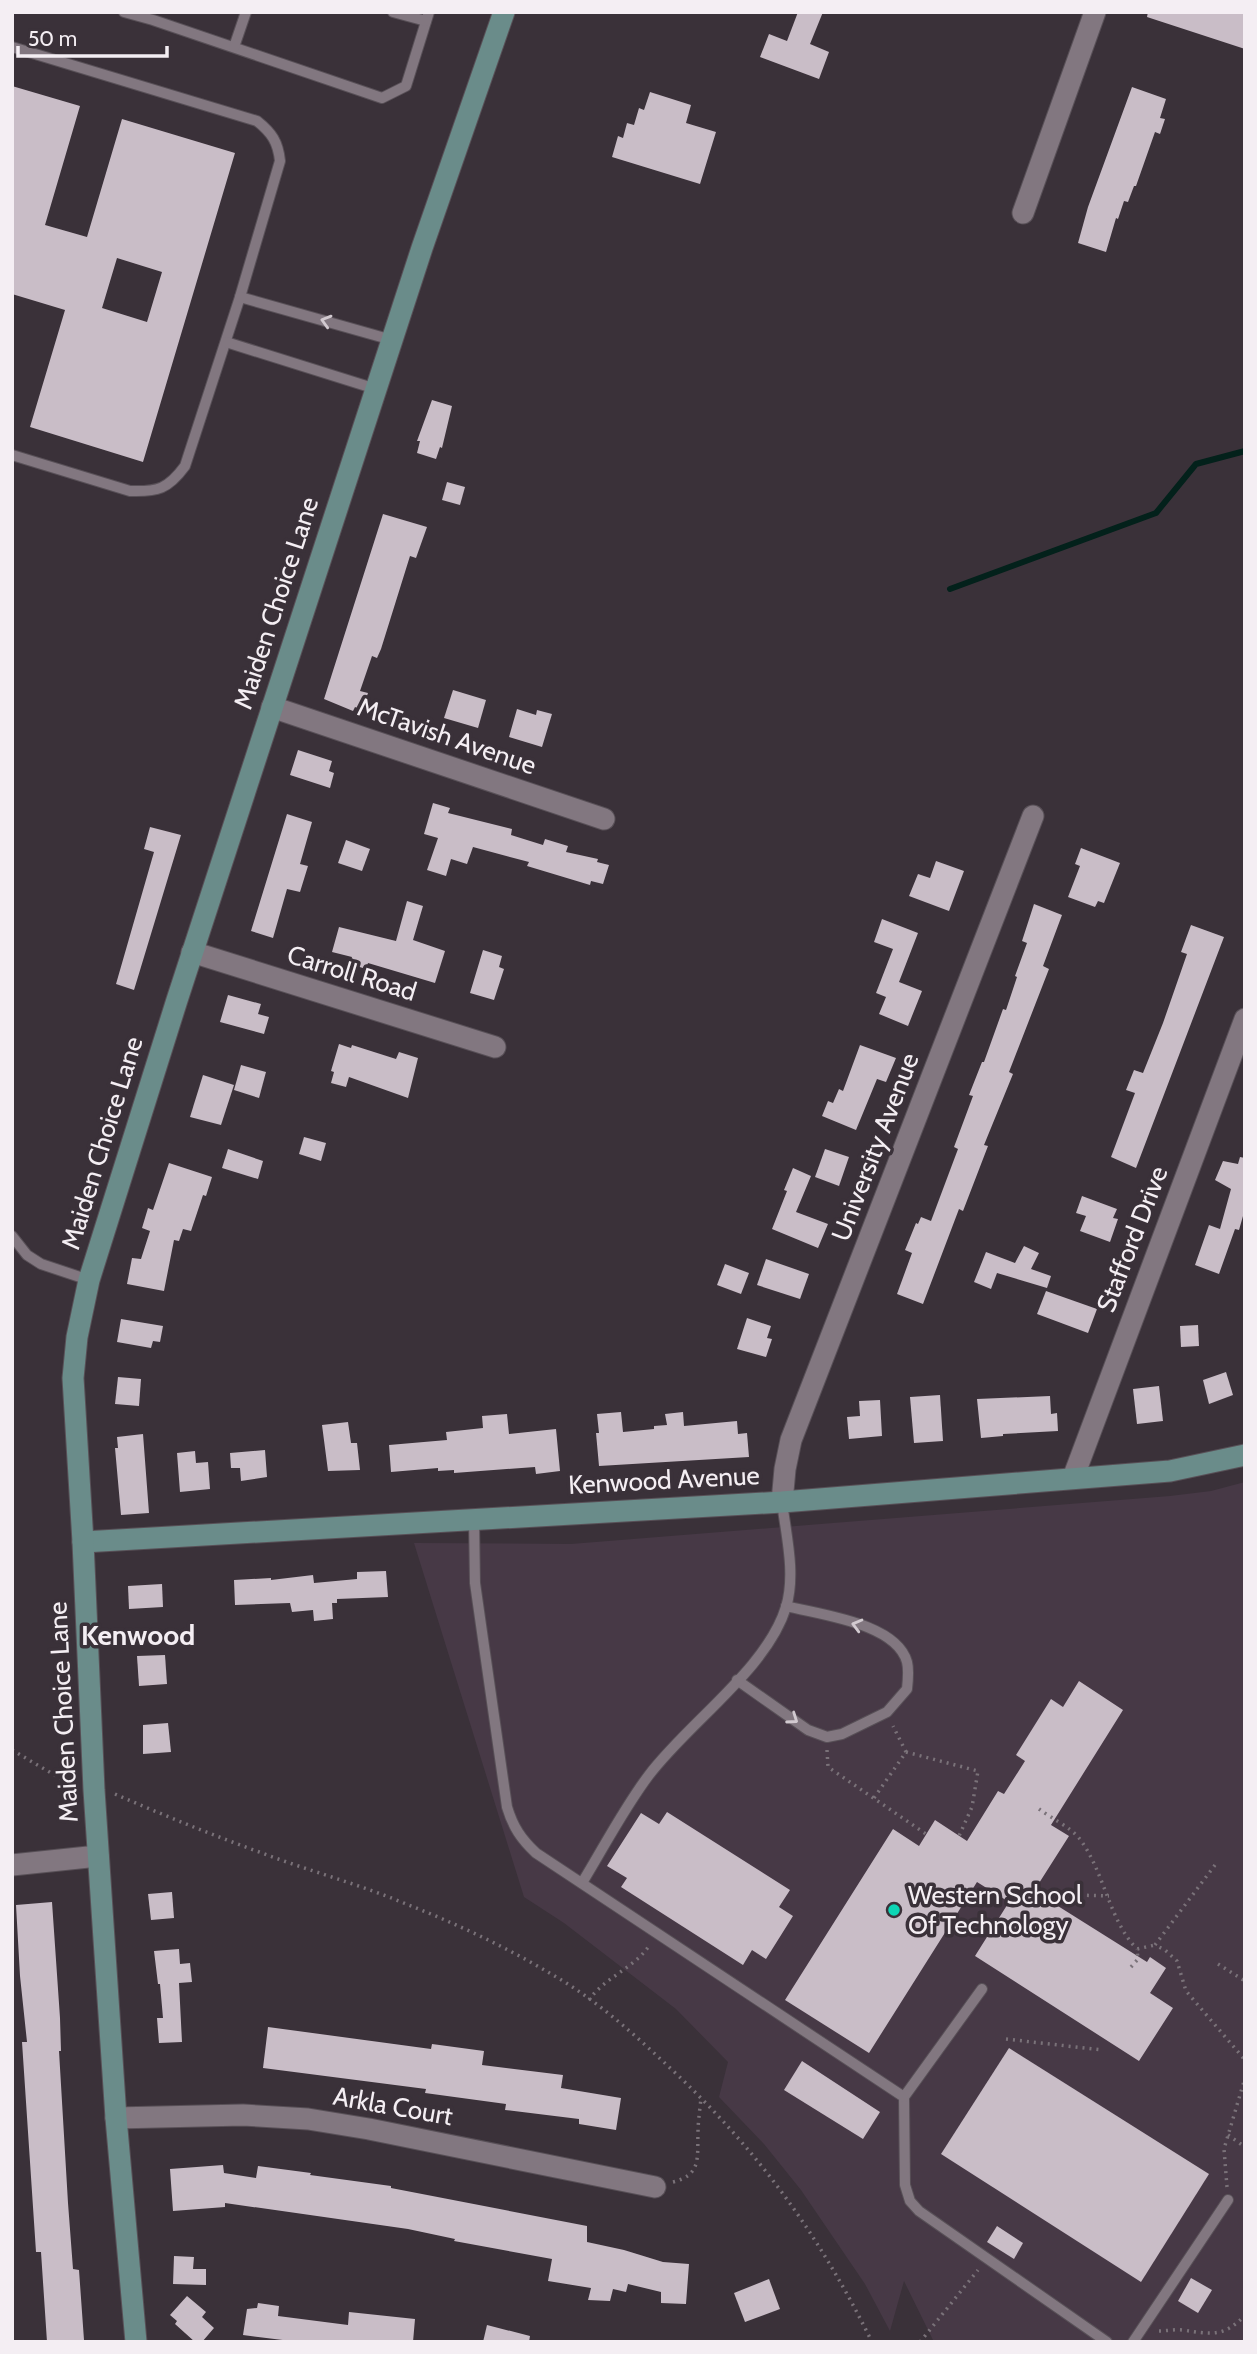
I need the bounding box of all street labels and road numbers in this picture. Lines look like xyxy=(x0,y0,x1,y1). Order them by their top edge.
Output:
street label: Maiden Choice Lane xyxy=(227,493,325,713)
street label: McTavish Avenue xyxy=(354,690,540,782)
street label: Carroll Road xyxy=(284,938,420,1008)
street label: Maiden Choice Lane xyxy=(54,1033,150,1253)
street label: University Avenue xyxy=(824,1048,926,1246)
street label: Stafford Drive xyxy=(1090,1162,1174,1316)
street label: Kenwood Avenue xyxy=(568,1459,760,1501)
street label: Maiden Choice Lane xyxy=(41,1601,85,1823)
street label: Arkla Court xyxy=(331,2080,456,2132)

